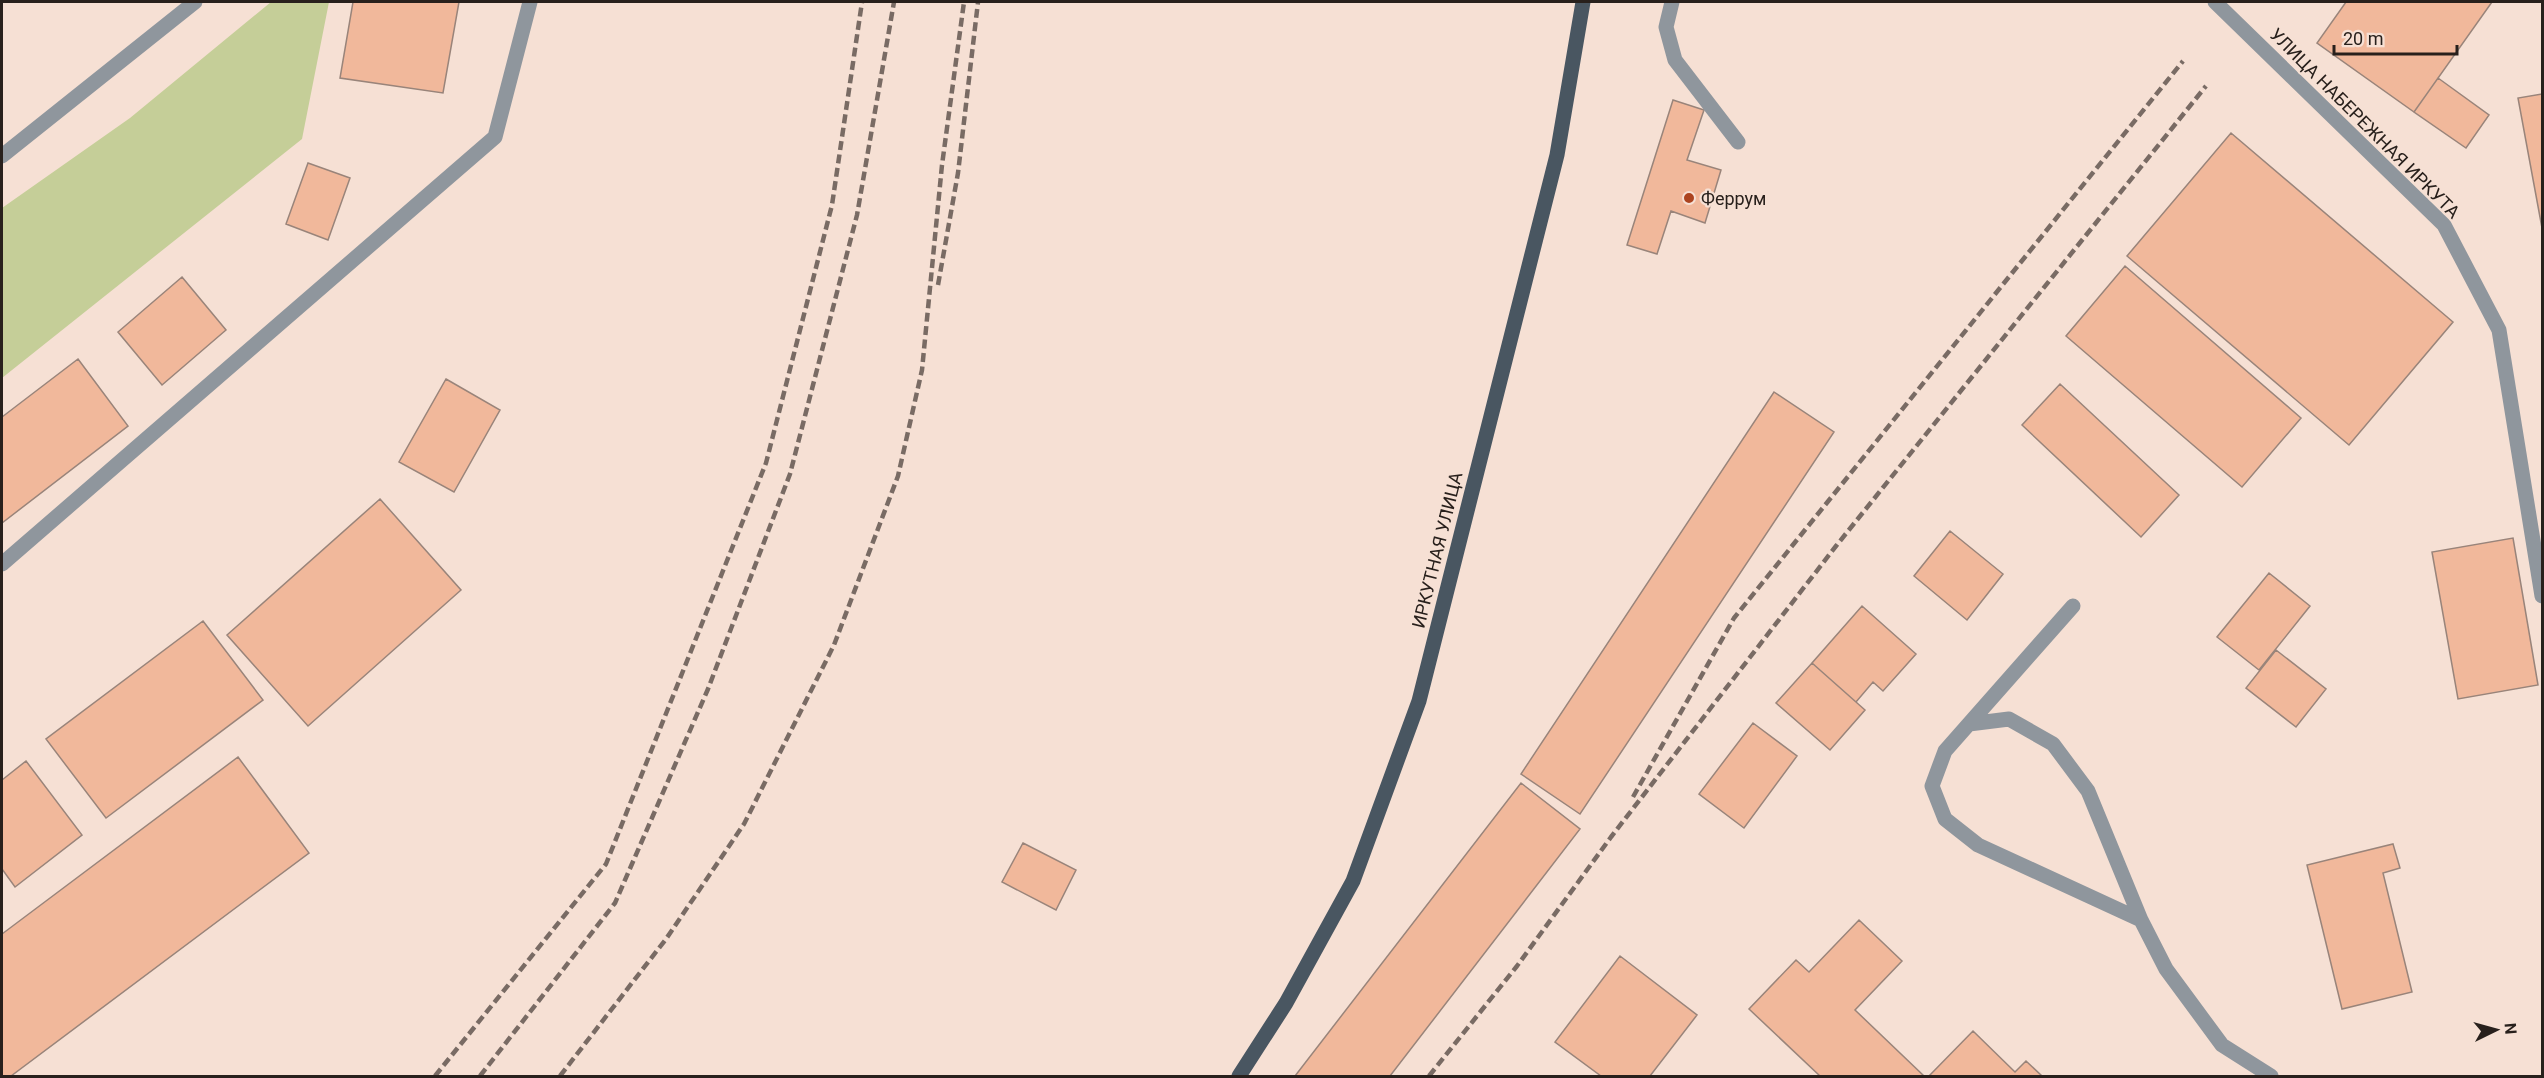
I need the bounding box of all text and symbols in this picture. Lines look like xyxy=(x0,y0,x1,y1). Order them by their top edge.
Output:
scale bar xyxy=(2334,18,2457,56)
street label: УЛИЦА НАБЕРЕЖНАЯ ИРКУТА xyxy=(2266,24,2464,222)
text: 20 m xyxy=(2343,28,2383,49)
place label: Феррум xyxy=(1701,188,1766,209)
marker: Феррум xyxy=(1682,191,1696,205)
street label: ИРКУТНАЯ УЛИЦА xyxy=(1407,470,1467,630)
north arrow xyxy=(2466,1000,2526,1060)
text: N xyxy=(2500,1022,2520,1035)

